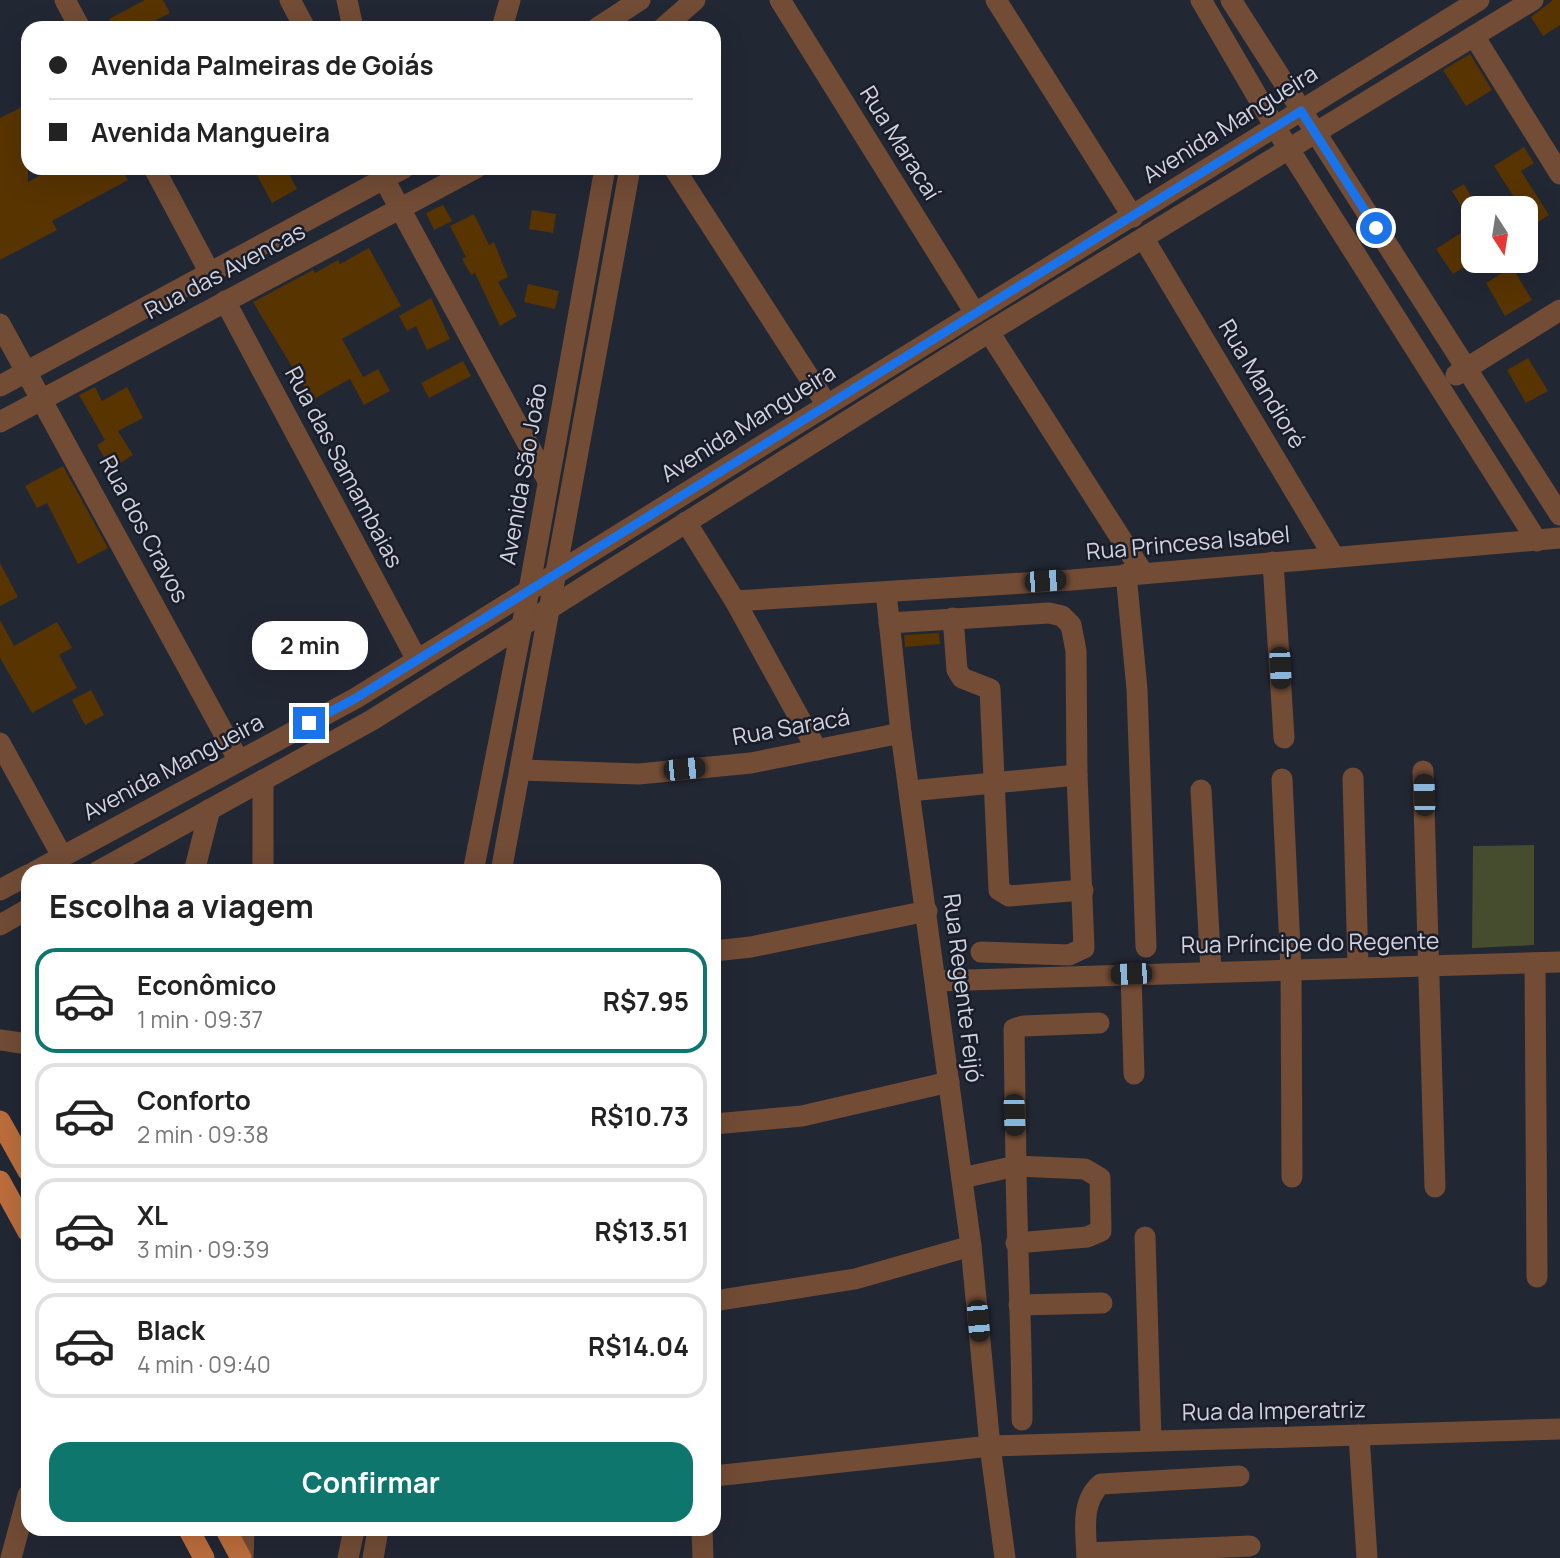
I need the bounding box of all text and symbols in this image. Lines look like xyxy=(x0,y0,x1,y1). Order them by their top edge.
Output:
text: Avenida Palmeiras de Goiás xyxy=(91,47,434,83)
street label: Avenida Mangueira xyxy=(1136,56,1323,190)
street label: Rua Maracaí xyxy=(853,79,949,206)
text: Avenida Mangueira xyxy=(91,114,330,150)
north arrow xyxy=(1461,196,1538,273)
map controls xyxy=(1461,196,1538,273)
route start xyxy=(1360,212,1392,244)
street label: Rua das Avencas xyxy=(139,214,310,326)
street label: Rua Mandioré xyxy=(1212,313,1314,454)
street label: Avenida Mangueira xyxy=(654,355,841,489)
street label: Rua das Samambaias xyxy=(278,360,412,573)
street label: Avenida São João xyxy=(490,381,554,567)
street label: Rua dos Cravos xyxy=(93,449,197,608)
street label: Rua Princesa Isabel xyxy=(1085,517,1291,567)
car xyxy=(1024,569,1067,593)
callout: 2 min xyxy=(251,622,367,670)
text: 2 min xyxy=(280,629,340,661)
car xyxy=(1269,646,1292,690)
street label: Rua Saracá xyxy=(730,700,852,752)
street label: Avenida Mangueira xyxy=(77,705,269,827)
route end xyxy=(293,707,325,739)
car xyxy=(663,756,706,782)
car xyxy=(1413,774,1436,816)
text: Escolha a viagem xyxy=(49,884,314,928)
street label: Rua Regente Feijó xyxy=(937,892,991,1084)
street label: Rua Príncipe do Regente xyxy=(1180,924,1439,960)
car xyxy=(1110,963,1153,985)
text: Econômico xyxy=(137,967,276,1003)
icon: car xyxy=(53,969,116,1032)
text: R$7.95 xyxy=(603,983,689,1019)
text: 1 min · 09:37 xyxy=(137,1003,263,1035)
text: Conforto xyxy=(137,1082,251,1118)
icon: car xyxy=(53,1084,116,1147)
car xyxy=(1003,1094,1026,1136)
text: R$10.73 xyxy=(590,1098,689,1134)
text: 2 min · 09:38 xyxy=(137,1118,269,1150)
text: XL xyxy=(137,1197,168,1233)
icon: car xyxy=(53,1199,116,1262)
text: R$13.51 xyxy=(594,1213,689,1249)
text: 3 min · 09:39 xyxy=(137,1233,269,1265)
car xyxy=(966,1299,991,1343)
text: Black xyxy=(137,1312,205,1348)
icon: car xyxy=(53,1314,116,1377)
text: R$14.04 xyxy=(588,1328,689,1364)
text: 4 min · 09:40 xyxy=(137,1348,271,1380)
street label: Rua da Imperatriz xyxy=(1182,1392,1366,1428)
button: Confirmar xyxy=(49,1442,693,1522)

